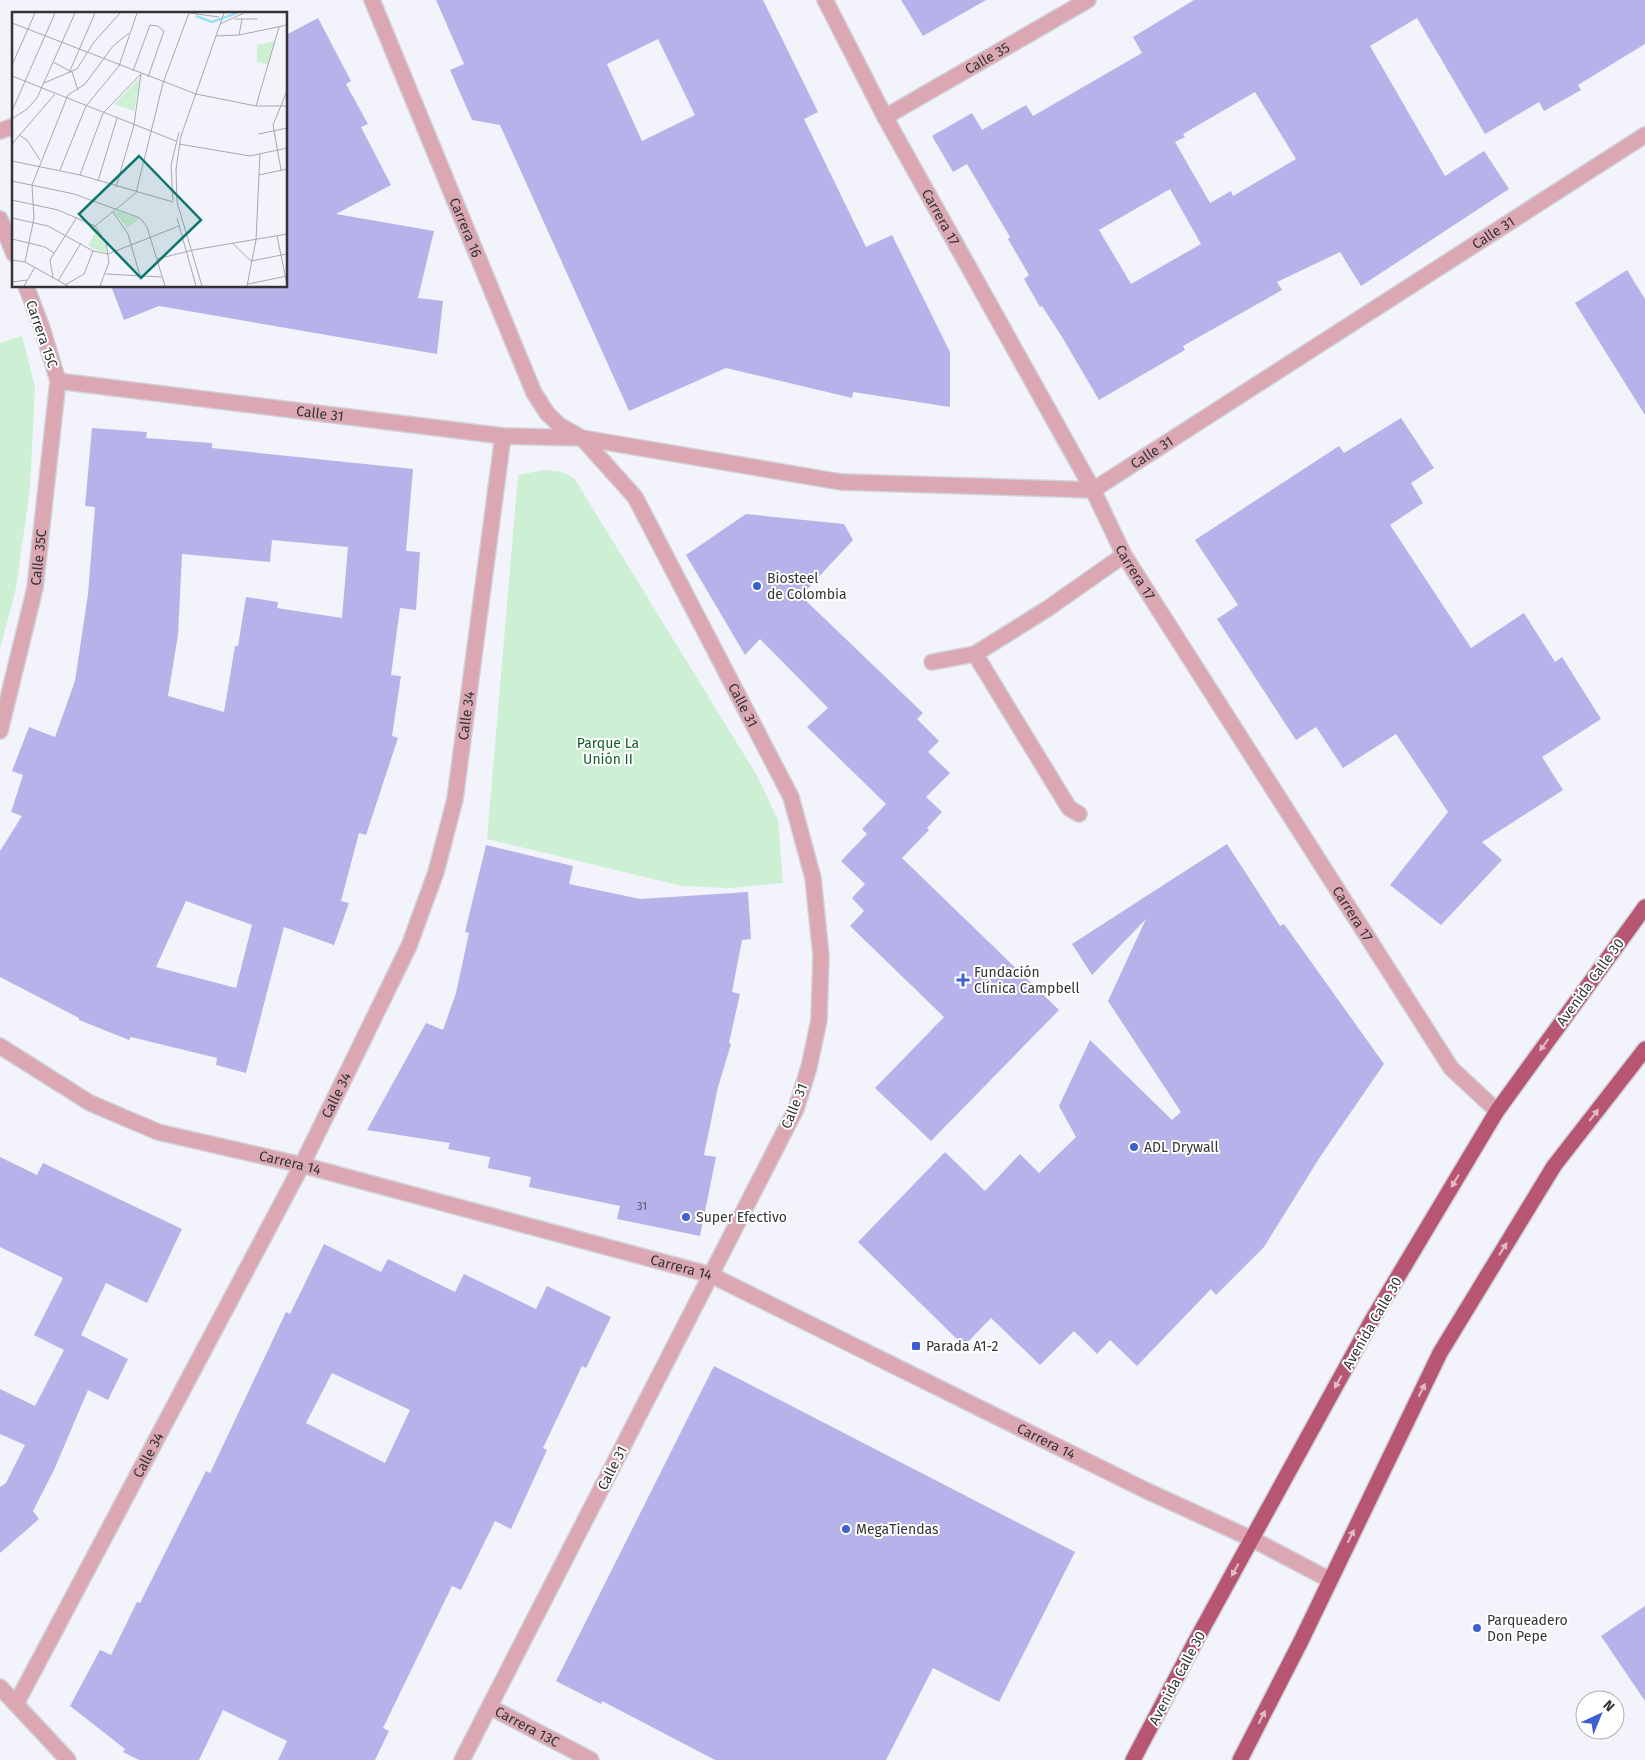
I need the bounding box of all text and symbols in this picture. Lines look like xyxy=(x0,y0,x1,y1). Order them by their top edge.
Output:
inset map xyxy=(12,12,288,288)
street label: Calle 35 xyxy=(962,39,1013,78)
street label: Carrera 17 xyxy=(918,186,963,248)
street label: Carrera 16 xyxy=(445,195,485,260)
street label: Calle 31 xyxy=(1469,213,1518,253)
street label: Carrera 15C xyxy=(22,298,61,370)
street label: Calle 31 xyxy=(295,403,345,425)
street label: Calle 31 xyxy=(1127,433,1176,473)
street label: Calle 35C xyxy=(27,528,50,587)
street label: Carrera 17 xyxy=(1111,542,1158,603)
place label: Biosteel de Colombia xyxy=(767,570,847,603)
marker: Biosteel de Colombia xyxy=(751,580,763,592)
street label: Calle 31 xyxy=(724,680,761,730)
street label: Calle 34 xyxy=(455,690,478,741)
park label: Parque La Unión II xyxy=(577,735,639,768)
street label: Carrera 17 xyxy=(1328,883,1376,945)
street label: Avenida Calle 30 xyxy=(1553,935,1628,1029)
place label: Fundación Clínica Campbell xyxy=(974,964,1080,997)
marker: Fundación Clínica Campbell xyxy=(956,973,970,987)
one-way arrow xyxy=(1539,1038,1549,1052)
street label: Calle 34 xyxy=(318,1069,355,1121)
street label: Calle 31 xyxy=(778,1081,811,1131)
one-way arrow xyxy=(1588,1109,1599,1122)
place label: ADL Drywall xyxy=(1144,1139,1219,1156)
marker: ADL Drywall xyxy=(1128,1141,1140,1153)
street label: Carrera 14 xyxy=(257,1147,323,1179)
one-way arrow xyxy=(1450,1174,1459,1187)
house number: 31 xyxy=(637,1200,647,1213)
place label: Super Efectivo xyxy=(696,1209,787,1226)
marker: Super Efectivo xyxy=(680,1211,692,1223)
one-way arrow xyxy=(1499,1243,1508,1256)
street label: Carrera 14 xyxy=(649,1251,714,1284)
street label: Avenida Calle 30 xyxy=(1339,1274,1406,1372)
place label: Parada A1-2 xyxy=(926,1338,998,1355)
marker: Parada A1-2 xyxy=(910,1340,922,1352)
one-way arrow xyxy=(1334,1374,1342,1389)
one-way arrow xyxy=(1418,1383,1426,1397)
street label: Carrera 14 xyxy=(1014,1420,1079,1463)
street label: Calle 34 xyxy=(130,1429,168,1481)
street label: Calle 31 xyxy=(594,1443,631,1493)
place label: MegaTiendas xyxy=(856,1521,939,1538)
marker: MegaTiendas xyxy=(840,1523,852,1535)
one-way arrow xyxy=(1347,1529,1355,1543)
one-way arrow xyxy=(1231,1563,1239,1578)
place label: Parqueadero Don Pepe xyxy=(1487,1612,1568,1645)
marker: Parqueadero Don Pepe xyxy=(1471,1622,1483,1634)
street label: Avenida Calle 30 xyxy=(1146,1628,1209,1728)
north arrow xyxy=(1575,1690,1625,1740)
text: N xyxy=(1599,1697,1618,1715)
street label: Carrera 13C xyxy=(492,1703,562,1751)
one-way arrow xyxy=(1258,1709,1266,1724)

